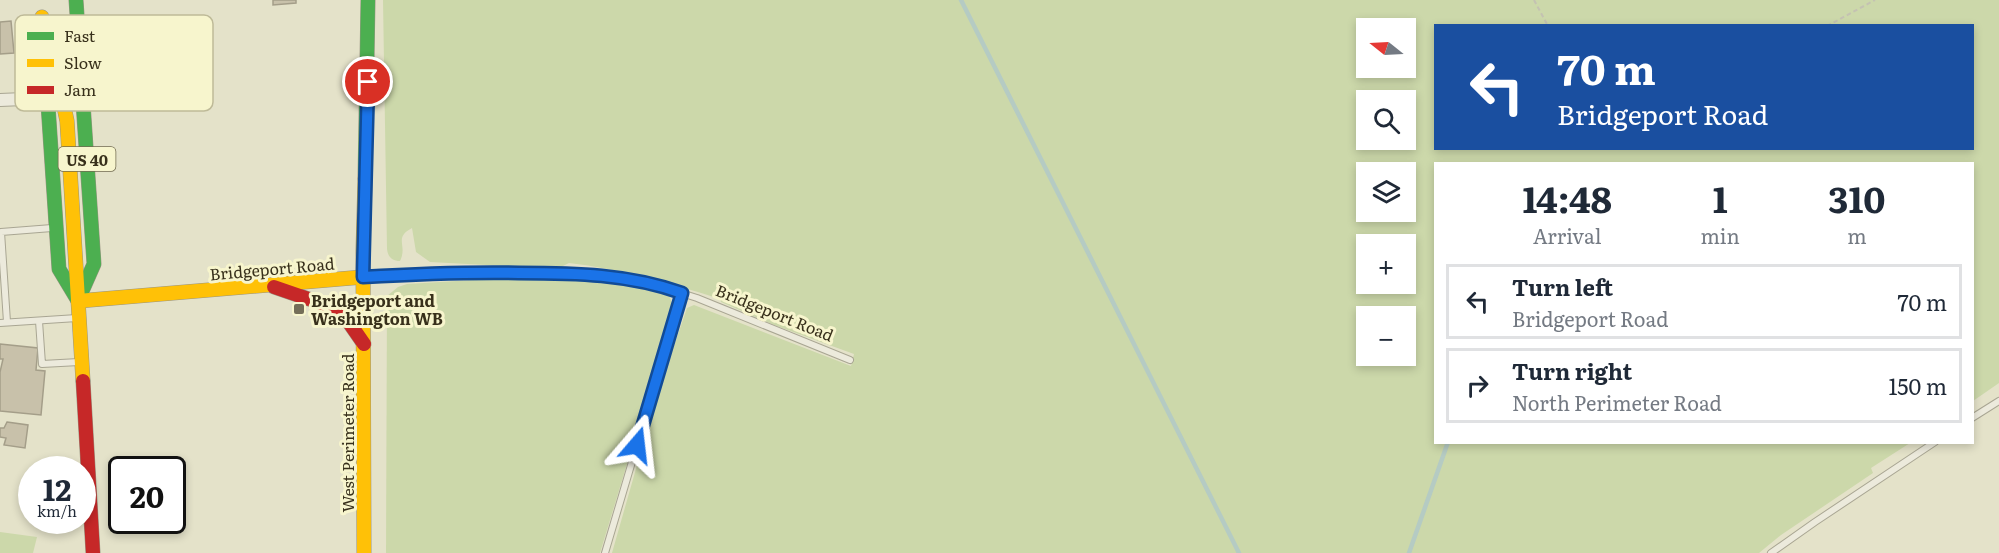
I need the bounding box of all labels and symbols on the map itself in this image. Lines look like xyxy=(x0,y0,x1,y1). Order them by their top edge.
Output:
legend xyxy=(15,15,213,111)
north arrow xyxy=(1356,18,1416,78)
text: Fast xyxy=(64,23,96,47)
text: Slow xyxy=(64,50,102,74)
pin xyxy=(342,56,393,107)
text: Jam xyxy=(64,77,97,101)
road number: US 40 xyxy=(58,147,116,171)
street label: Bridgeport Road xyxy=(209,251,336,285)
street label: Bridgeport Road xyxy=(712,277,838,347)
place label: Bridgeport and Washington WB xyxy=(311,288,443,330)
marker: Bridgeport and Washington WB xyxy=(292,302,306,316)
street label: West Perimeter Road xyxy=(335,353,359,513)
position arrow xyxy=(605,413,669,477)
speed limit sign: 20 xyxy=(108,456,186,534)

